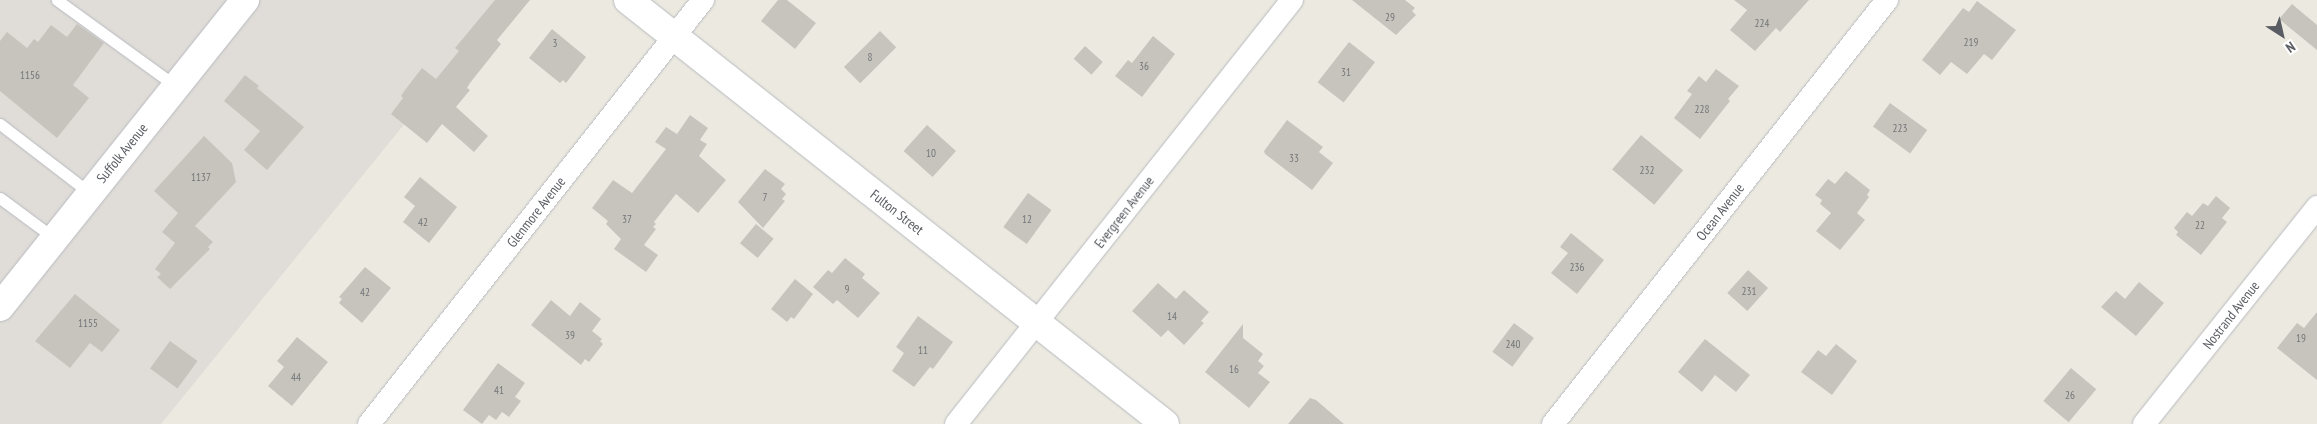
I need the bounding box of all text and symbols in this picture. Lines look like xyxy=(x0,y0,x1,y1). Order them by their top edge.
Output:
house number: 29 xyxy=(1385,10,1395,24)
north arrow xyxy=(2257,10,2307,60)
house number: 224 xyxy=(1755,16,1769,30)
house number: 219 xyxy=(1964,35,1978,49)
house number: 3 xyxy=(553,36,557,50)
text: N xyxy=(2282,38,2299,57)
house number: 8 xyxy=(868,50,872,64)
house number: 36 xyxy=(1139,59,1149,73)
house number: 31 xyxy=(1341,65,1351,79)
house number: 1156 xyxy=(20,68,40,82)
house number: 228 xyxy=(1695,102,1709,116)
street label: Suffolk Avenue xyxy=(93,120,151,186)
house number: 223 xyxy=(1893,121,1907,135)
house number: 10 xyxy=(926,146,936,160)
house number: 33 xyxy=(1289,151,1299,165)
house number: 232 xyxy=(1640,163,1654,177)
house number: 1137 xyxy=(191,170,211,184)
street label: Glenmore Avenue xyxy=(503,173,569,251)
street label: Evergreen Avenue xyxy=(1091,173,1157,251)
street label: Ocean Avenue xyxy=(1692,180,1748,244)
street label: Fulton Street xyxy=(867,186,927,238)
house number: 7 xyxy=(763,190,767,204)
house number: 37 xyxy=(622,212,632,226)
house number: 12 xyxy=(1022,212,1032,226)
house number: 42 xyxy=(418,215,428,229)
house number: 22 xyxy=(2195,218,2205,232)
house number: 236 xyxy=(1570,260,1584,274)
street label: Nostrand Avenue xyxy=(2199,277,2263,353)
house number: 9 xyxy=(845,282,849,296)
house number: 231 xyxy=(1742,284,1756,298)
house number: 42 xyxy=(360,285,370,299)
house number: 14 xyxy=(1167,309,1177,323)
house number: 1155 xyxy=(78,316,98,330)
house number: 39 xyxy=(565,328,575,342)
house number: 19 xyxy=(2296,331,2306,345)
house number: 240 xyxy=(1506,337,1520,351)
house number: 11 xyxy=(918,343,928,357)
house number: 16 xyxy=(1229,362,1239,376)
house number: 44 xyxy=(291,370,301,384)
house number: 41 xyxy=(494,383,504,397)
house number: 26 xyxy=(2065,388,2075,402)

